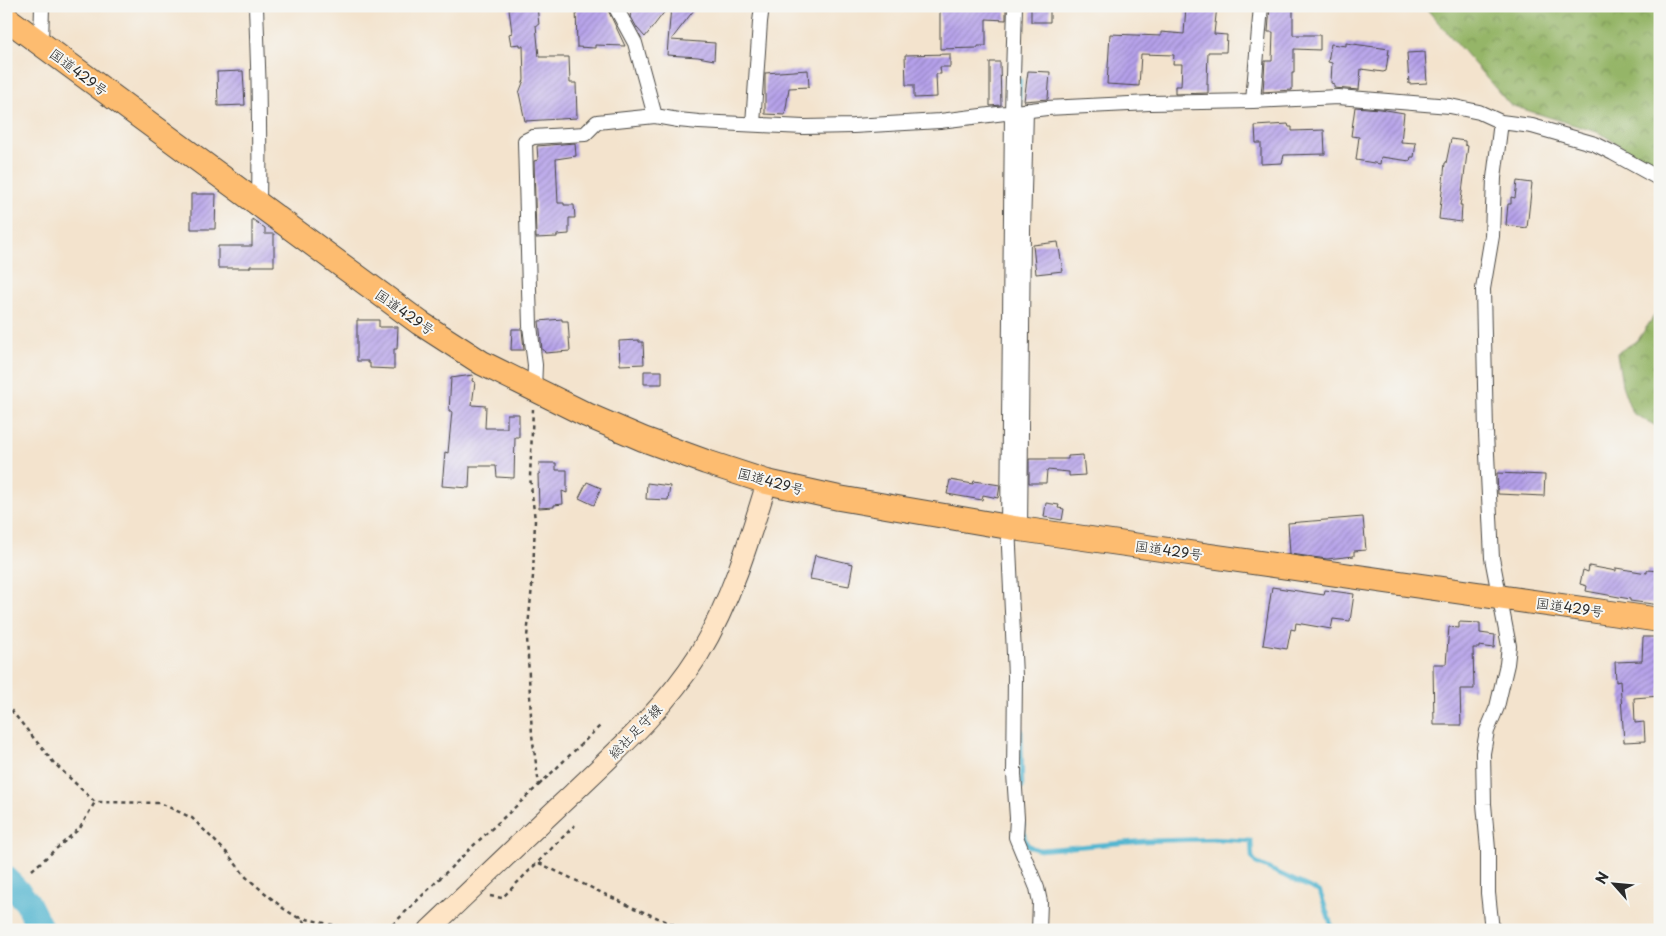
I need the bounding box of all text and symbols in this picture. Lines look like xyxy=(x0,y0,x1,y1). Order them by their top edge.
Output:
street label: 国道429号 xyxy=(45,43,113,101)
street label: 国道429号 xyxy=(371,284,439,340)
street label: 国道429号 xyxy=(735,462,807,500)
street label: 国道429号 xyxy=(1134,535,1204,565)
street label: 国道429号 xyxy=(1535,592,1605,622)
street label: 総社足守線 xyxy=(603,699,667,763)
north arrow xyxy=(1588,858,1638,908)
text: N xyxy=(1590,868,1614,888)

